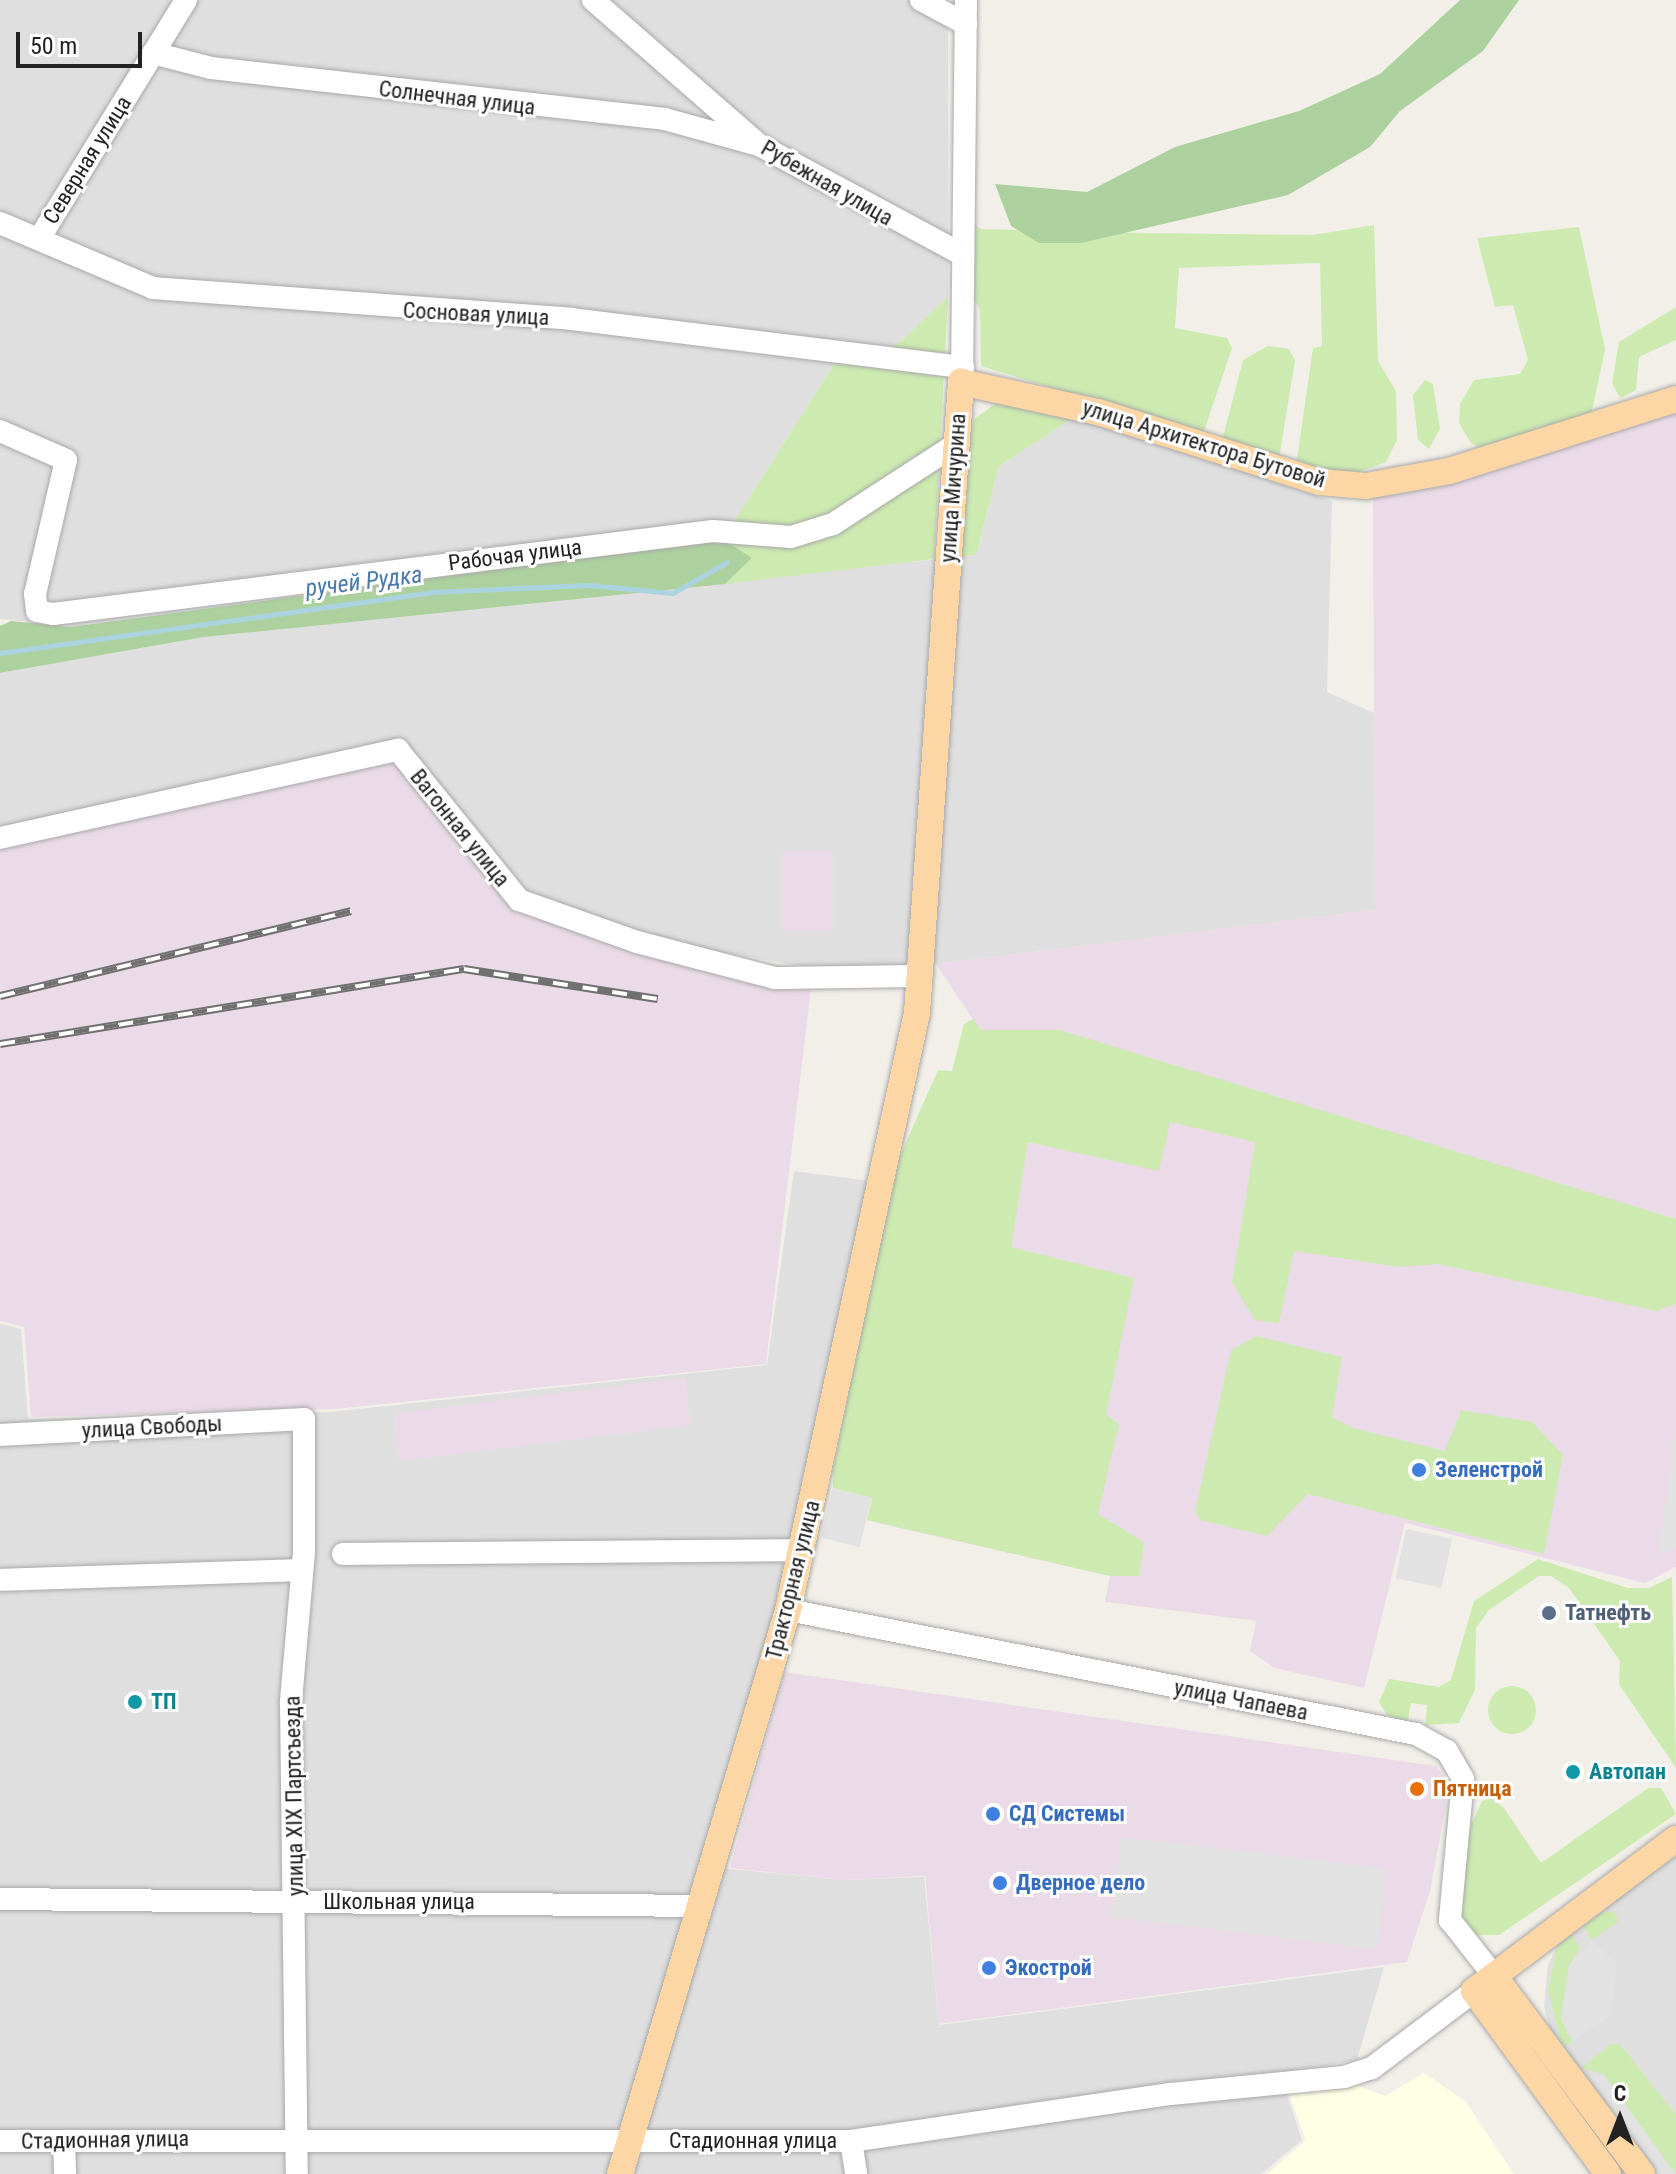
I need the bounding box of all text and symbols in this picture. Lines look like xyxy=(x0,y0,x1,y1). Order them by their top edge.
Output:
scale bar xyxy=(20,16,146,66)
text: 50 m xyxy=(30,32,77,60)
street label: Солнечная улица xyxy=(377,75,537,121)
street label: Северная улица xyxy=(37,91,137,229)
street label: Рубежная улица xyxy=(756,135,898,231)
street label: Сосновая улица xyxy=(402,297,550,331)
street label: улица Архитектора Бутовой xyxy=(1079,394,1329,494)
street label: улица Мичурина xyxy=(935,412,971,564)
street label: Рабочая улица xyxy=(447,534,583,576)
water label: ручей Рудка xyxy=(304,561,424,603)
street label: Вагонная улица xyxy=(405,764,515,892)
street label: улица Свободы xyxy=(81,1410,223,1444)
place label: Зеленстрой xyxy=(1435,1457,1543,1483)
marker: Зеленстрой xyxy=(1410,1461,1428,1479)
street label: Тракторная улица xyxy=(760,1497,826,1663)
place label: Татнефть xyxy=(1565,1600,1651,1626)
marker: Татнефть xyxy=(1540,1604,1558,1622)
street label: улица Чапаева xyxy=(1172,1674,1310,1726)
place label: ТП xyxy=(151,1689,176,1715)
marker: ТП xyxy=(126,1693,144,1711)
street label: улица XIX Партсъезда xyxy=(279,1696,309,1896)
place label: Автопан xyxy=(1589,1759,1666,1785)
marker: Автопан xyxy=(1564,1763,1582,1781)
place label: Пятница xyxy=(1433,1776,1512,1802)
marker: Пятница xyxy=(1408,1780,1426,1798)
place label: СД Системы xyxy=(1009,1801,1125,1827)
marker: СД Системы xyxy=(984,1805,1002,1823)
place label: Дверное дело xyxy=(1016,1870,1145,1896)
marker: Дверное дело xyxy=(991,1874,1009,1892)
street label: Школьная улица xyxy=(323,1889,475,1915)
place label: Экострой xyxy=(1005,1955,1092,1981)
marker: Экострой xyxy=(980,1959,998,1977)
north arrow xyxy=(1580,2078,1660,2158)
text: С xyxy=(1614,2081,1626,2106)
street label: Стадионная улица xyxy=(21,2125,189,2155)
street label: Стадионная улица xyxy=(669,2128,837,2154)

